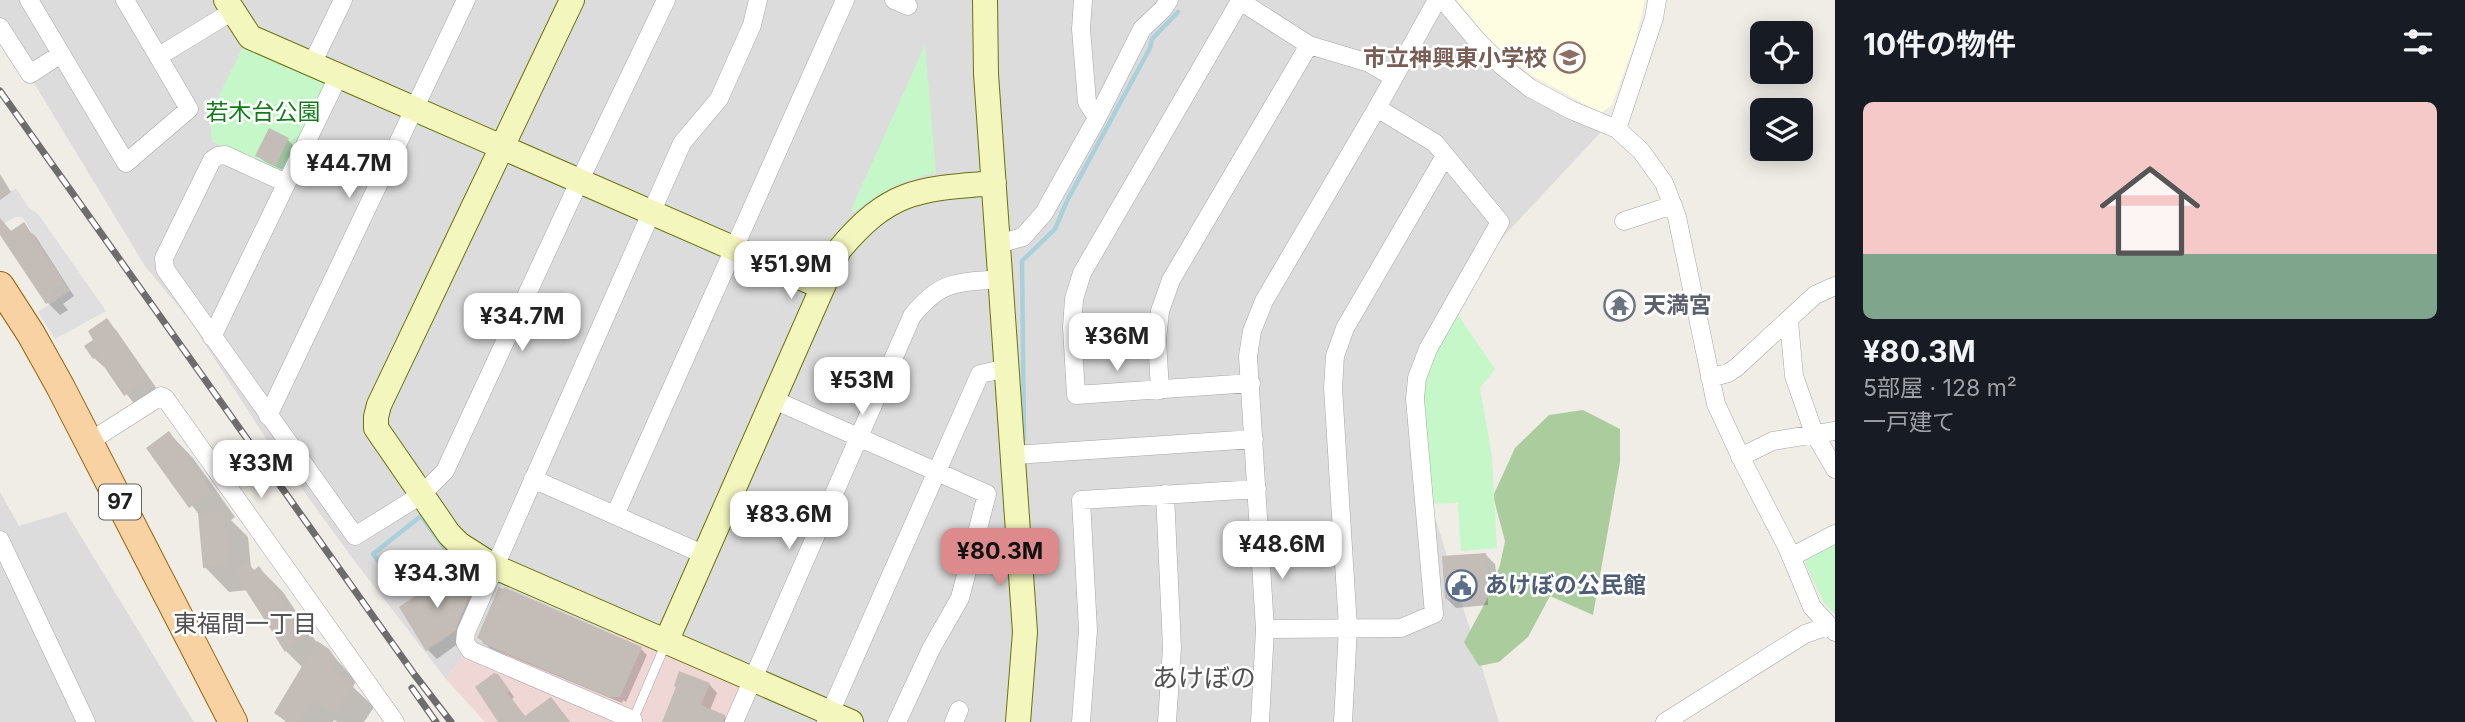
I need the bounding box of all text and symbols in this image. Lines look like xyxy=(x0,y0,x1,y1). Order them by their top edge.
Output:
map controls xyxy=(1750,21,1813,161)
button: locate xyxy=(1750,21,1813,84)
icon: filters xyxy=(2399,23,2437,61)
text: 10件の物件 xyxy=(1863,26,2016,62)
school or university icon: 市立神興東小学校 xyxy=(1553,41,1587,75)
place label: 市立神興東小学校 xyxy=(1363,44,1547,72)
park label: 若木台公園 xyxy=(206,98,321,126)
button: layers xyxy=(1750,98,1813,161)
pin: ¥44.7M xyxy=(292,140,406,200)
icon: home xyxy=(2087,148,2213,274)
text: ¥44.7M xyxy=(306,149,392,177)
pin: ¥51.9M xyxy=(734,242,848,301)
text: ¥51.9M xyxy=(750,250,832,278)
temple icon: 天満宮 xyxy=(1603,288,1637,322)
place label: 天満宮 xyxy=(1643,291,1712,319)
pin: ¥34.7M xyxy=(465,294,579,353)
text: ¥34.7M xyxy=(480,302,564,330)
pin: ¥36M xyxy=(1076,314,1158,373)
text: ¥36M xyxy=(1085,322,1149,350)
text: ¥80.3M xyxy=(1863,333,1976,369)
pin: ¥53M xyxy=(821,358,903,417)
text: ¥53M xyxy=(830,366,894,394)
text: 5部屋 · 128 m² xyxy=(1863,374,2017,402)
text: 一戸建て xyxy=(1863,408,1955,436)
pin: ¥33M xyxy=(220,440,302,500)
text: ¥33M xyxy=(229,449,293,477)
road number: 97 xyxy=(99,484,141,520)
pin: ¥83.6M xyxy=(732,491,846,551)
text: ¥83.6M xyxy=(746,500,832,528)
pin: ¥48.6M xyxy=(1225,522,1339,581)
pin: ¥80.3M xyxy=(943,528,1057,588)
text: ¥48.6M xyxy=(1239,530,1325,558)
text: ¥80.3M xyxy=(957,537,1043,565)
pin: ¥34.3M xyxy=(380,550,494,610)
text: ¥34.3M xyxy=(394,559,480,587)
public building icon: あけぼの公民館 xyxy=(1445,568,1479,602)
place label: あけぼの公民館 xyxy=(1485,571,1646,599)
district label: 東福間一丁目 xyxy=(173,609,317,638)
district label: あけぼの xyxy=(1152,662,1256,693)

